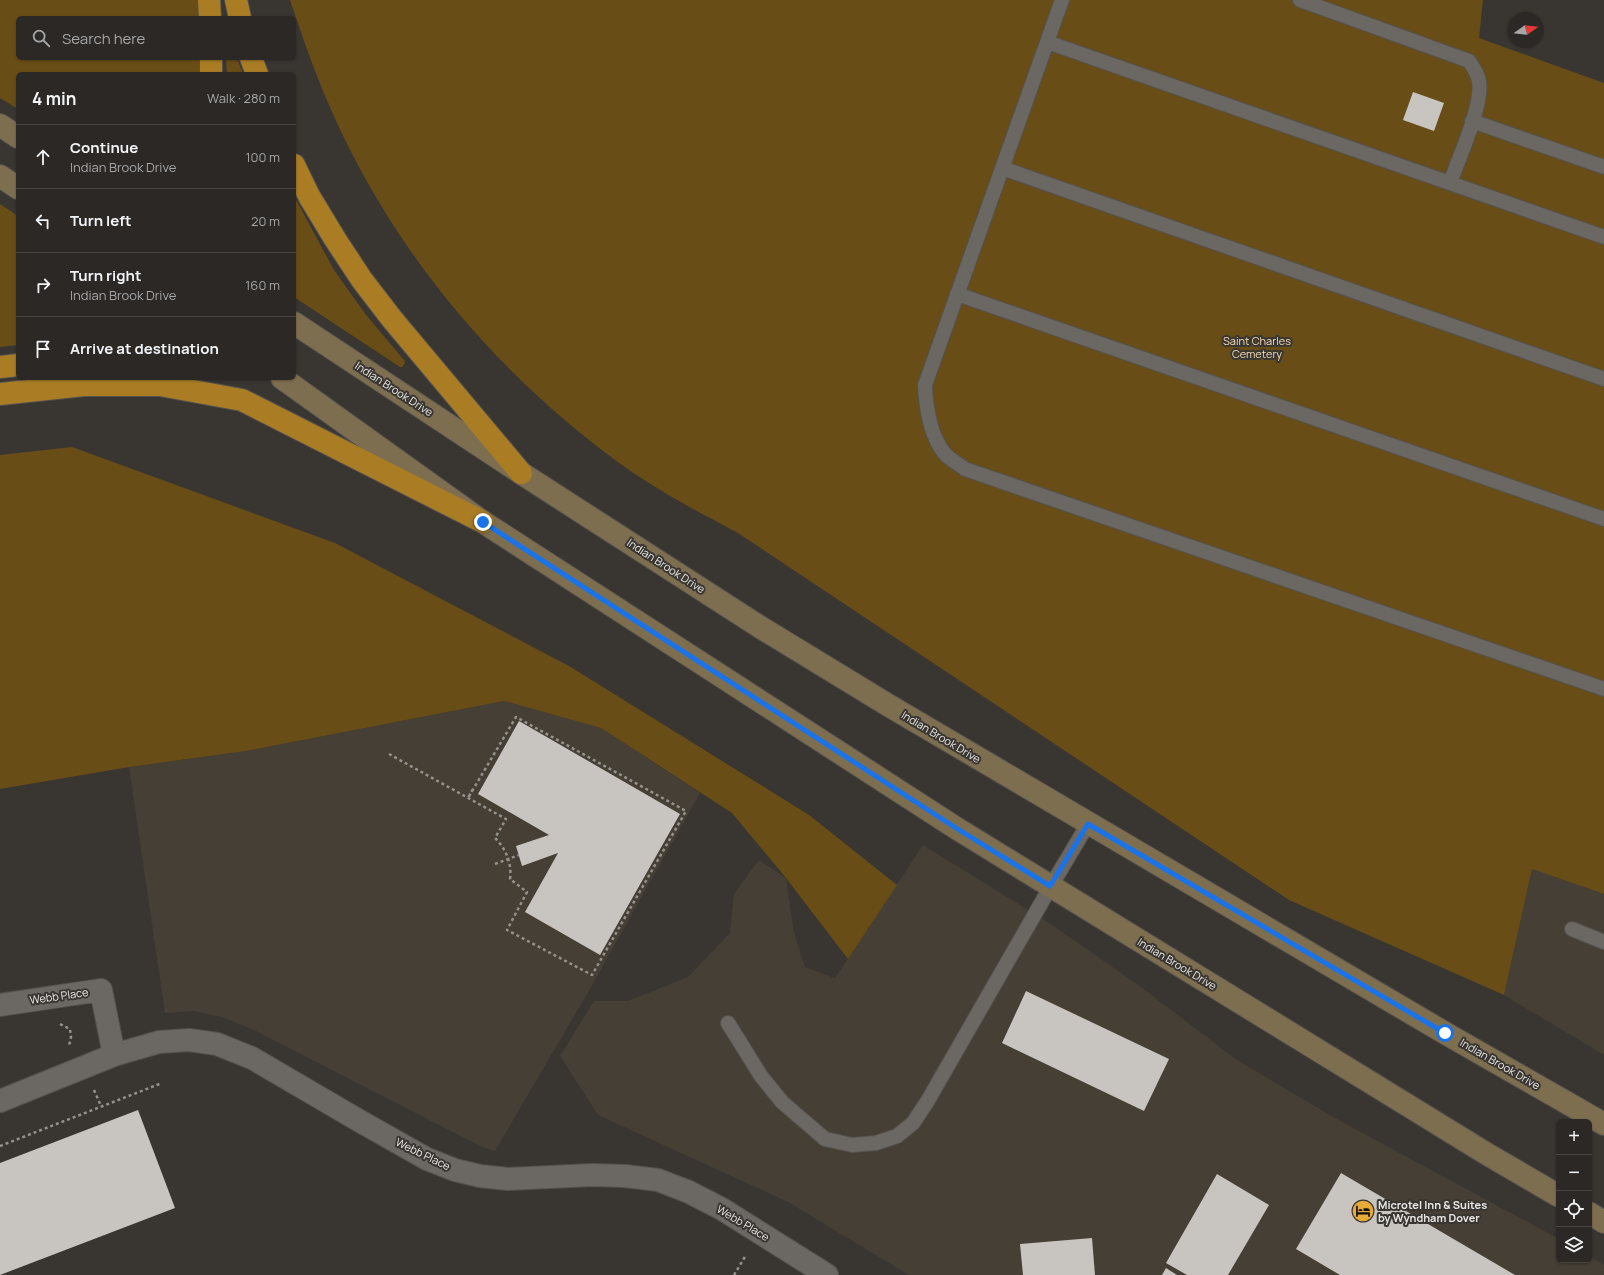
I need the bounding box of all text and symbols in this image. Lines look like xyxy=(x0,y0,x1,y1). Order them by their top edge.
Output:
north arrow xyxy=(1508,12,1544,48)
search box xyxy=(16,16,296,60)
icon: search xyxy=(30,27,52,49)
text: Search here xyxy=(62,28,145,49)
text: 4 min xyxy=(32,87,76,110)
text: Walk · 280 m xyxy=(207,89,280,107)
text: Continue xyxy=(70,137,138,158)
icon: ahead xyxy=(32,146,54,168)
text: 100 m xyxy=(245,148,280,166)
text: Indian Brook Drive xyxy=(70,158,176,176)
icon: left xyxy=(32,210,54,232)
text: Turn left xyxy=(70,210,132,231)
text: 20 m xyxy=(251,212,280,230)
text: Turn right xyxy=(70,265,141,286)
icon: right xyxy=(32,274,54,296)
text: 160 m xyxy=(245,276,280,294)
text: Indian Brook Drive xyxy=(70,286,176,304)
park label: Saint Charles Cemetery xyxy=(1223,333,1291,361)
icon: arrive xyxy=(32,338,54,360)
text: Arrive at destination xyxy=(70,338,219,359)
street label: Indian Brook Drive xyxy=(352,358,437,420)
route end xyxy=(474,513,492,531)
street label: Indian Brook Drive xyxy=(624,535,709,597)
street label: Indian Brook Drive xyxy=(899,707,984,766)
street label: Indian Brook Drive xyxy=(1135,934,1220,993)
street label: Webb Place xyxy=(29,984,90,1007)
route start xyxy=(1436,1024,1454,1042)
street label: Indian Brook Drive xyxy=(1458,1035,1543,1093)
map controls xyxy=(1556,1119,1592,1263)
button: + xyxy=(1556,1119,1592,1155)
street label: Webb Place xyxy=(393,1134,454,1173)
button: − xyxy=(1556,1155,1592,1191)
button: locate xyxy=(1556,1191,1592,1227)
place label: Microtel Inn & Suites by Wyndham Dover xyxy=(1378,1197,1487,1225)
hotel icon: Microtel Inn & Suites by Wyndham Dover xyxy=(1350,1198,1376,1224)
street label: Webb Place xyxy=(714,1201,773,1244)
button: layers xyxy=(1556,1227,1592,1263)

